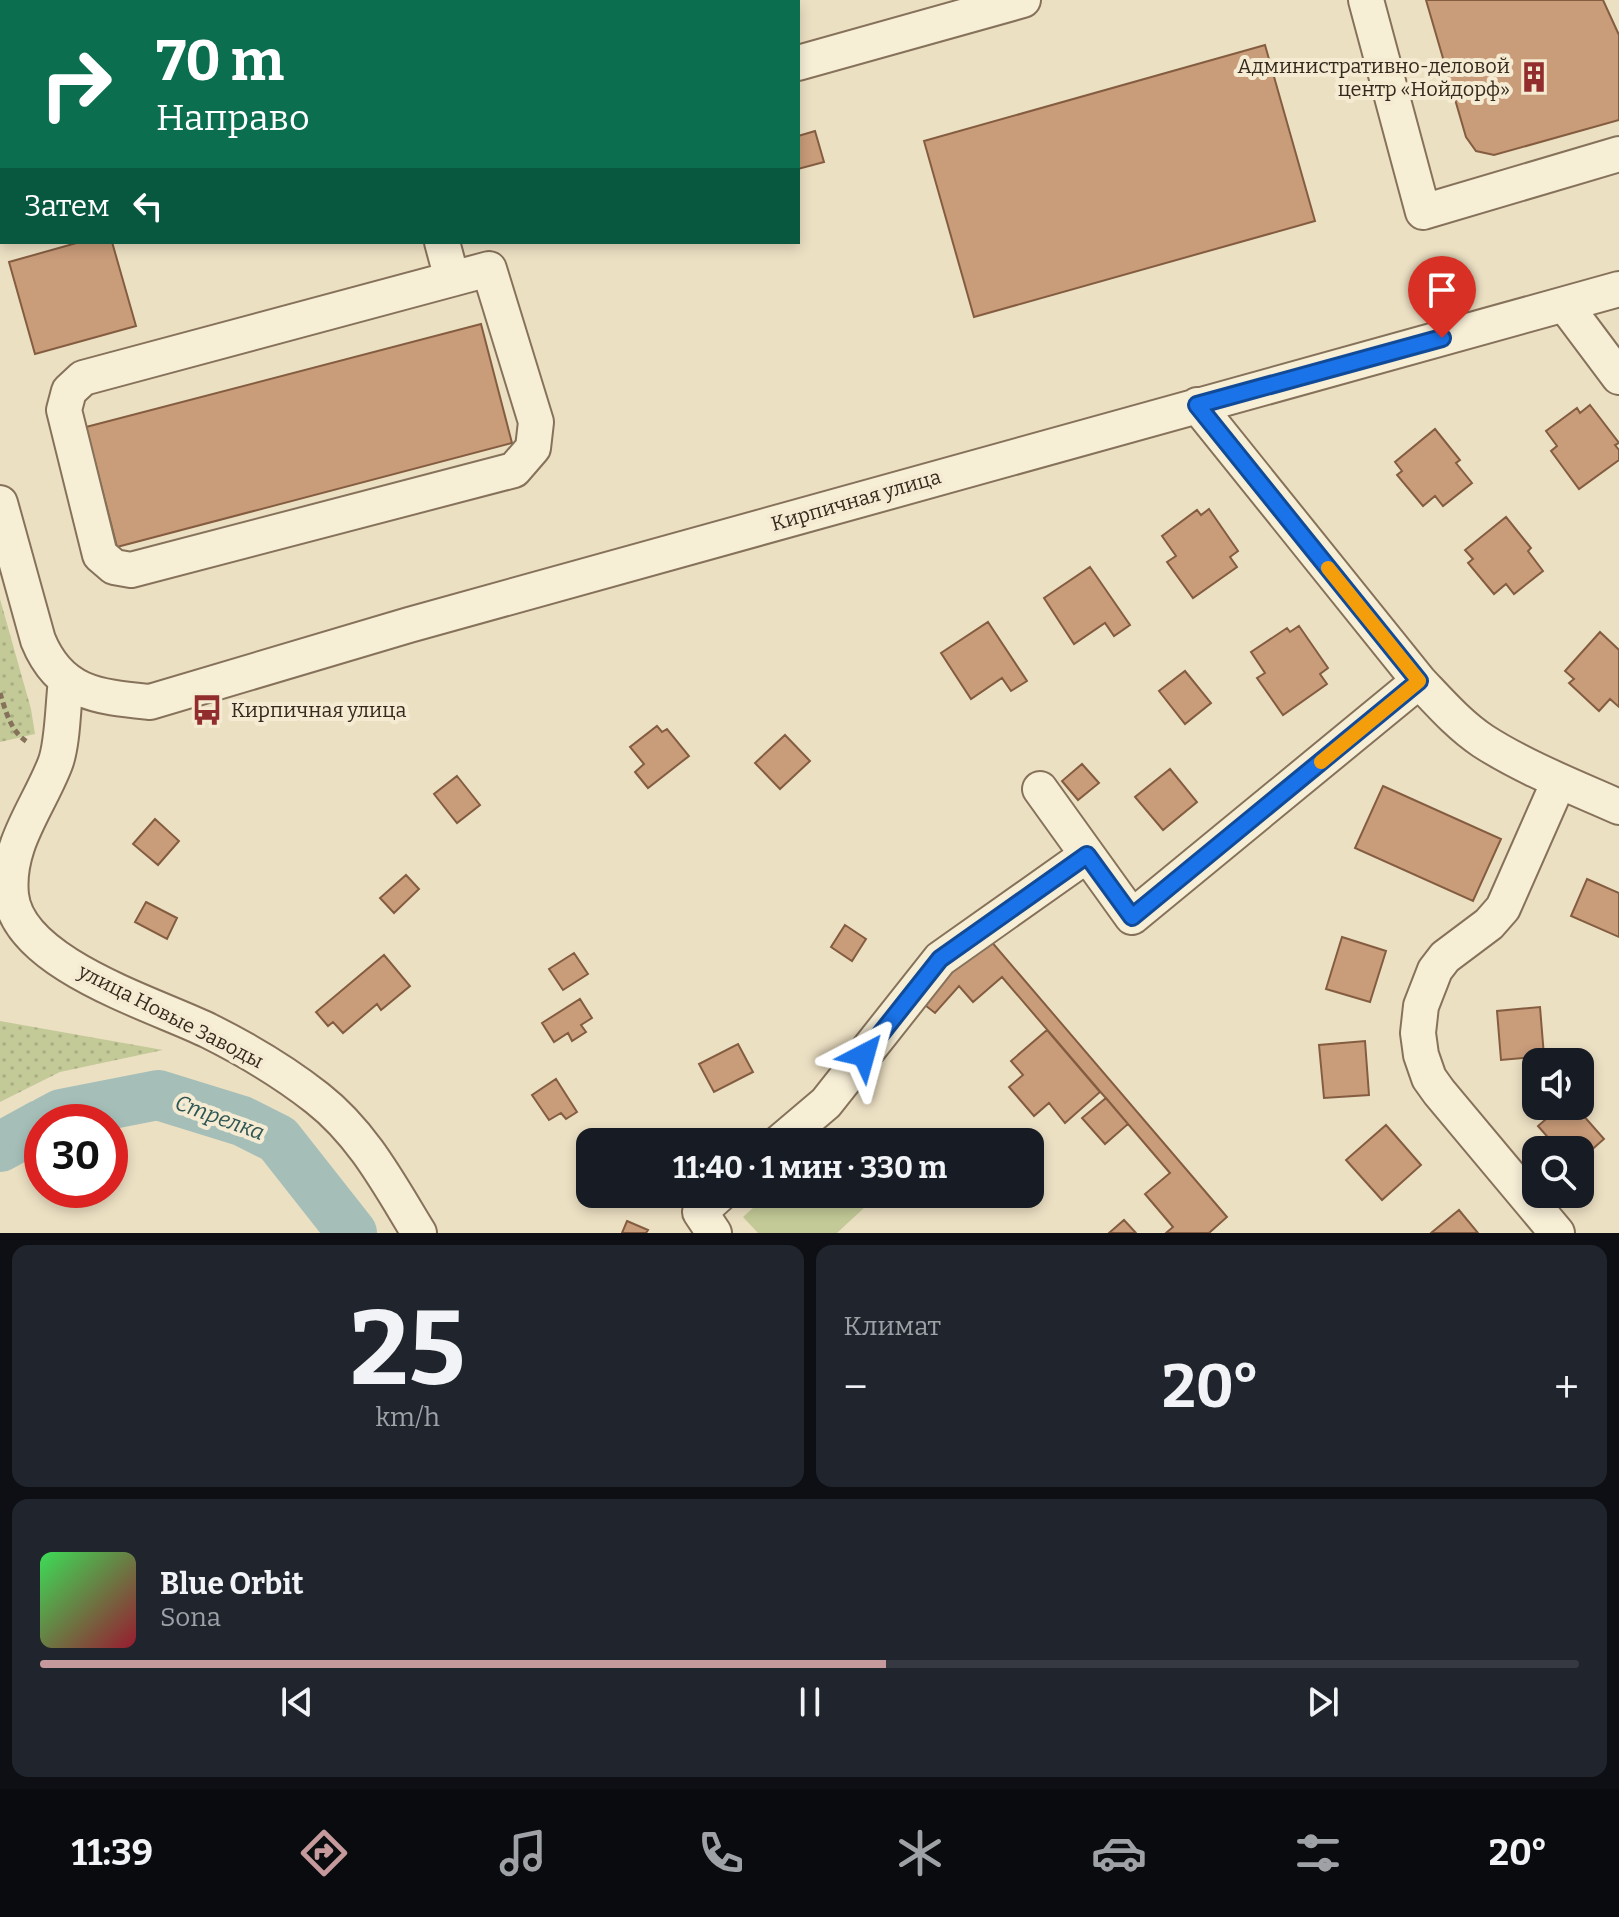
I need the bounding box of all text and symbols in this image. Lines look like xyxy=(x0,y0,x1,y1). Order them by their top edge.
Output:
text: 70 m xyxy=(156,28,284,95)
icon: right xyxy=(24,32,128,136)
place label: Административно-деловой центр «Нойдорф» xyxy=(1238,54,1510,101)
building icon: Административно-деловой центр «Нойдорф» xyxy=(1517,60,1551,94)
text: Направо xyxy=(156,96,310,140)
icon: left xyxy=(126,184,170,228)
text: Затем xyxy=(24,188,110,224)
pin xyxy=(1408,256,1476,338)
icon: arrive xyxy=(1420,268,1464,312)
street label: Кирпичная улица xyxy=(768,464,944,536)
bus stop icon: Кирпичная улица xyxy=(190,693,224,727)
place label: Кирпичная улица xyxy=(231,698,406,722)
street label: улица Новые Заводы xyxy=(73,958,268,1073)
position arrow xyxy=(822,1013,906,1097)
map controls xyxy=(1522,1048,1594,1208)
button: sound xyxy=(1522,1048,1594,1120)
water label: Стрелка xyxy=(171,1089,268,1146)
speed limit sign: 30 xyxy=(24,1104,128,1208)
button: search xyxy=(1522,1136,1594,1208)
text: 11:40 · 1 мин · 330 m xyxy=(673,1150,947,1186)
text: 25 xyxy=(350,1287,465,1412)
text: Климат xyxy=(844,1311,941,1342)
text: 20° xyxy=(1162,1351,1260,1423)
text: − xyxy=(844,1361,868,1414)
text: + xyxy=(1554,1361,1579,1414)
text: km/h xyxy=(376,1402,440,1433)
text: Blue Orbit xyxy=(160,1566,304,1602)
text: Sona xyxy=(160,1602,221,1633)
icon: previous xyxy=(275,1680,319,1724)
icon: pause xyxy=(788,1680,832,1724)
icon: next xyxy=(1301,1680,1345,1724)
icon: directions xyxy=(296,1825,352,1881)
icon: music xyxy=(495,1825,551,1881)
icon: phone xyxy=(693,1825,749,1881)
icon: climate xyxy=(892,1825,948,1881)
icon: car xyxy=(1091,1825,1147,1881)
icon: filters xyxy=(1290,1825,1346,1881)
text: 11:39 xyxy=(71,1831,153,1875)
text: 20° xyxy=(1489,1831,1548,1875)

